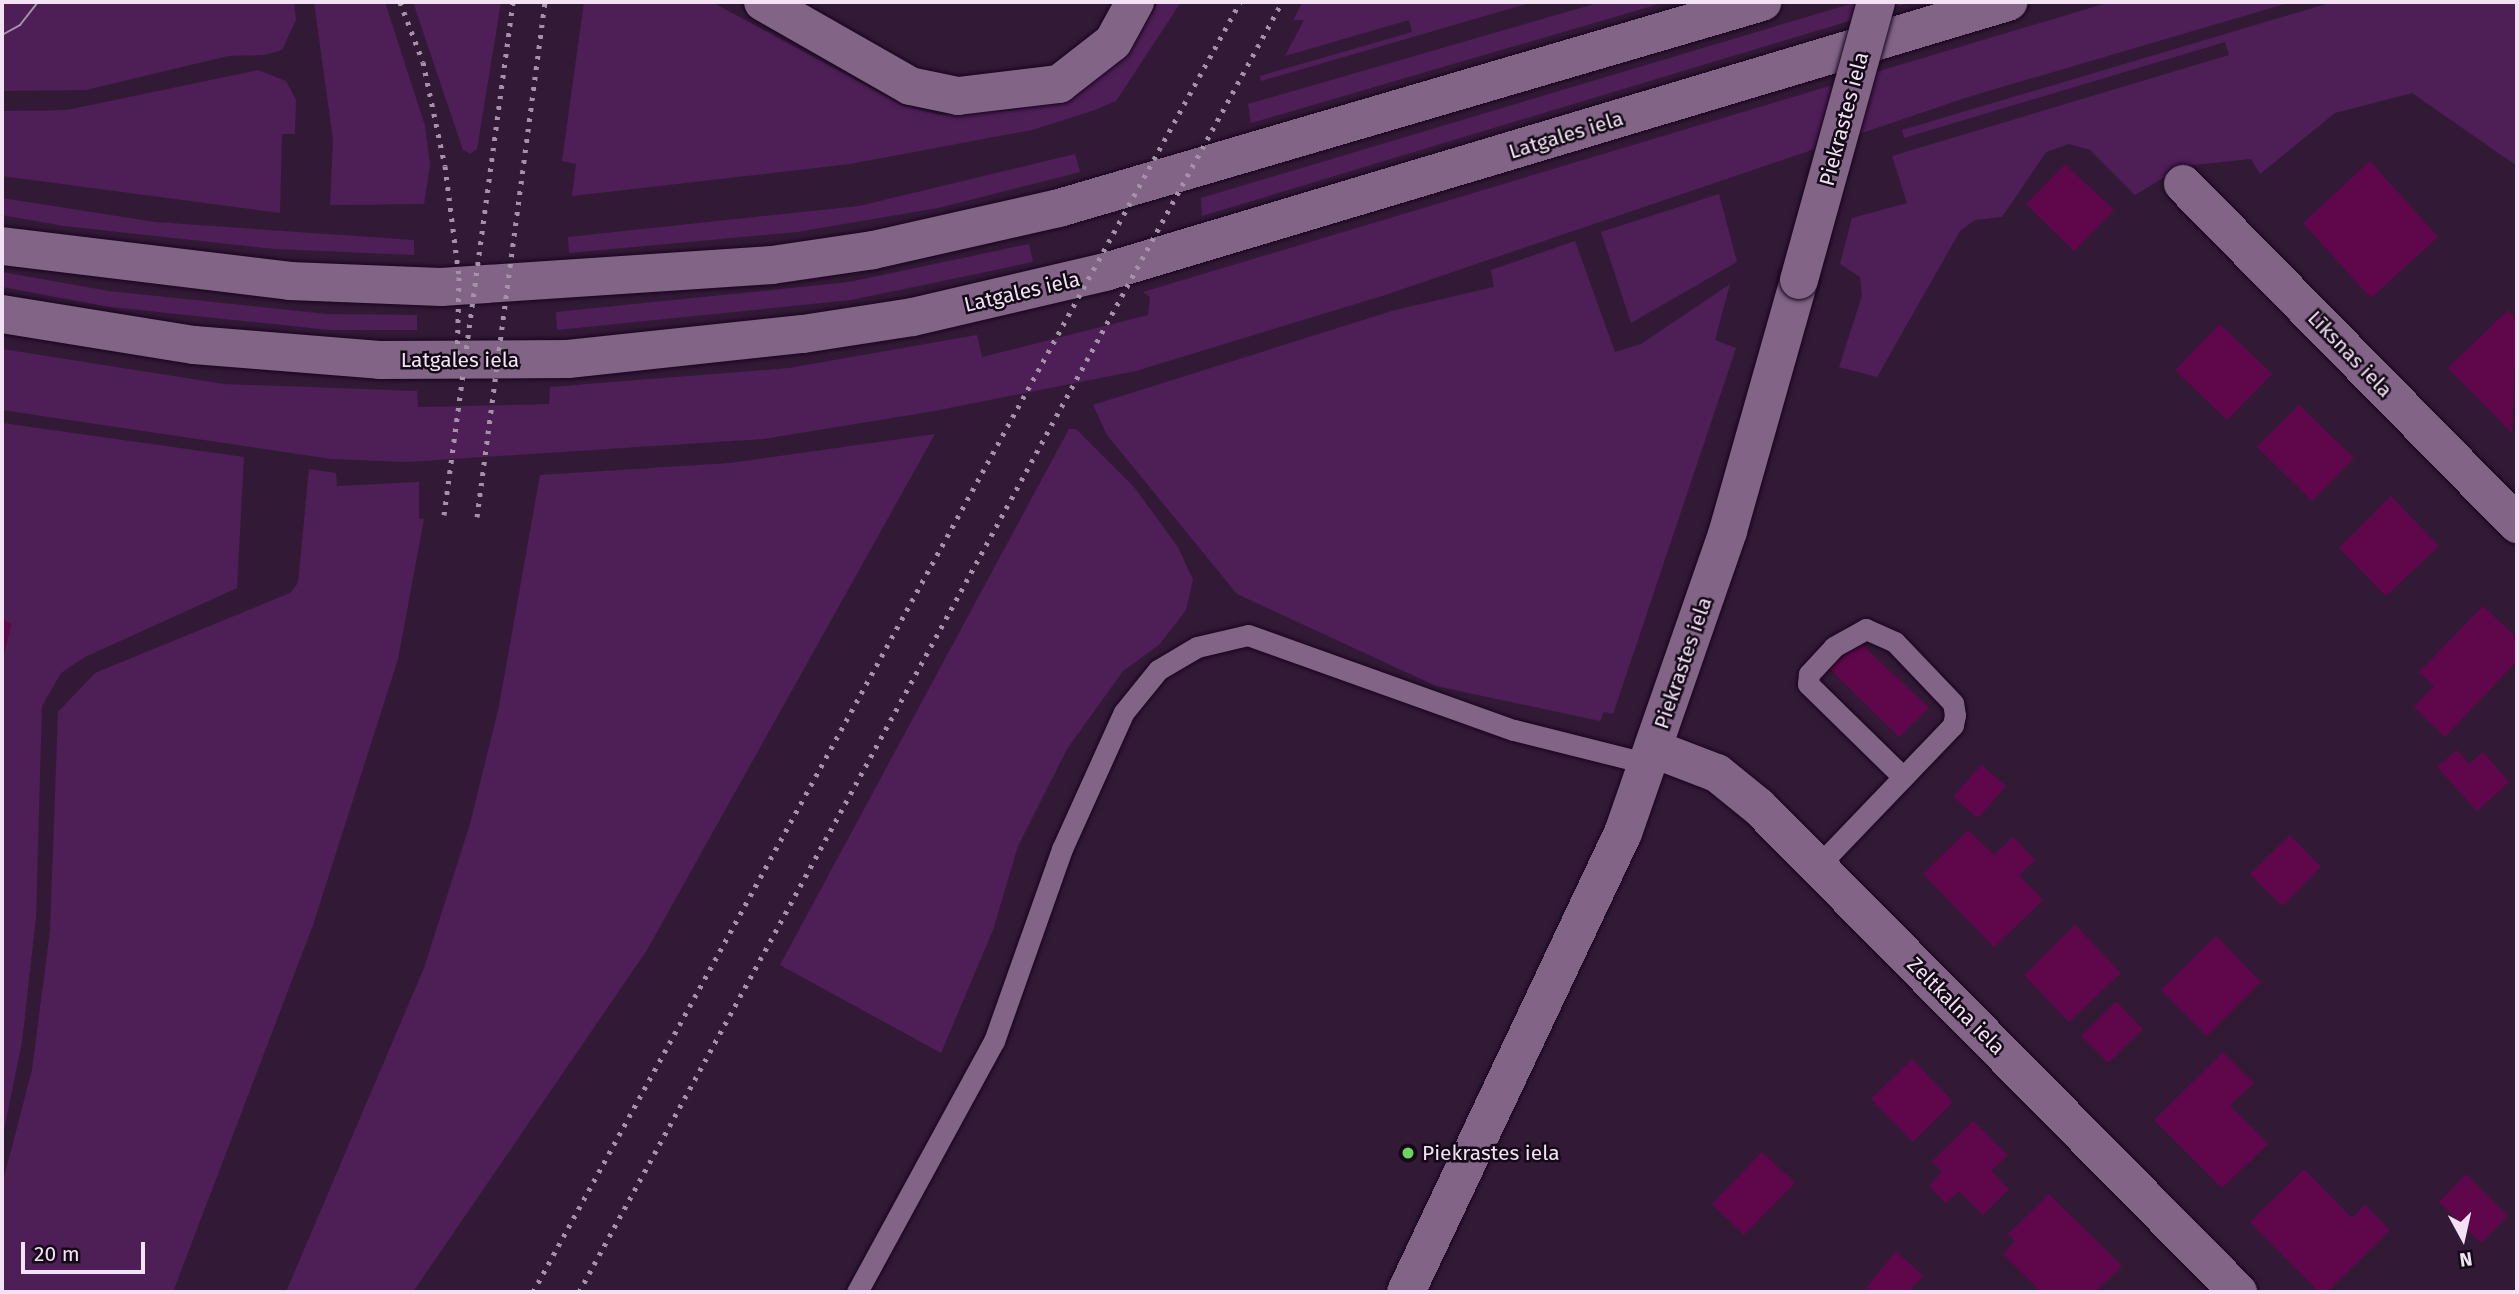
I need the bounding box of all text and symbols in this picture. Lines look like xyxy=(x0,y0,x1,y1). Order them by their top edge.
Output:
street label: Piekrastes iela xyxy=(1814,49,1874,189)
street label: Latgales iela xyxy=(1506,106,1626,164)
street label: Latgales iela xyxy=(961,266,1083,318)
street label: Līksnas iela xyxy=(2303,305,2397,403)
street label: Latgales iela xyxy=(401,347,519,373)
street label: Piekrastes iela xyxy=(1649,594,1717,732)
street label: Zeltkalna iela xyxy=(1902,952,2010,1060)
place label: Piekrastes iela xyxy=(1422,1140,1560,1166)
marker: Piekrastes iela xyxy=(1400,1145,1416,1161)
north arrow xyxy=(2428,1203,2498,1273)
scale bar xyxy=(24,1228,149,1272)
text: 20 m xyxy=(34,1241,80,1267)
text: N xyxy=(2458,1247,2474,1272)

